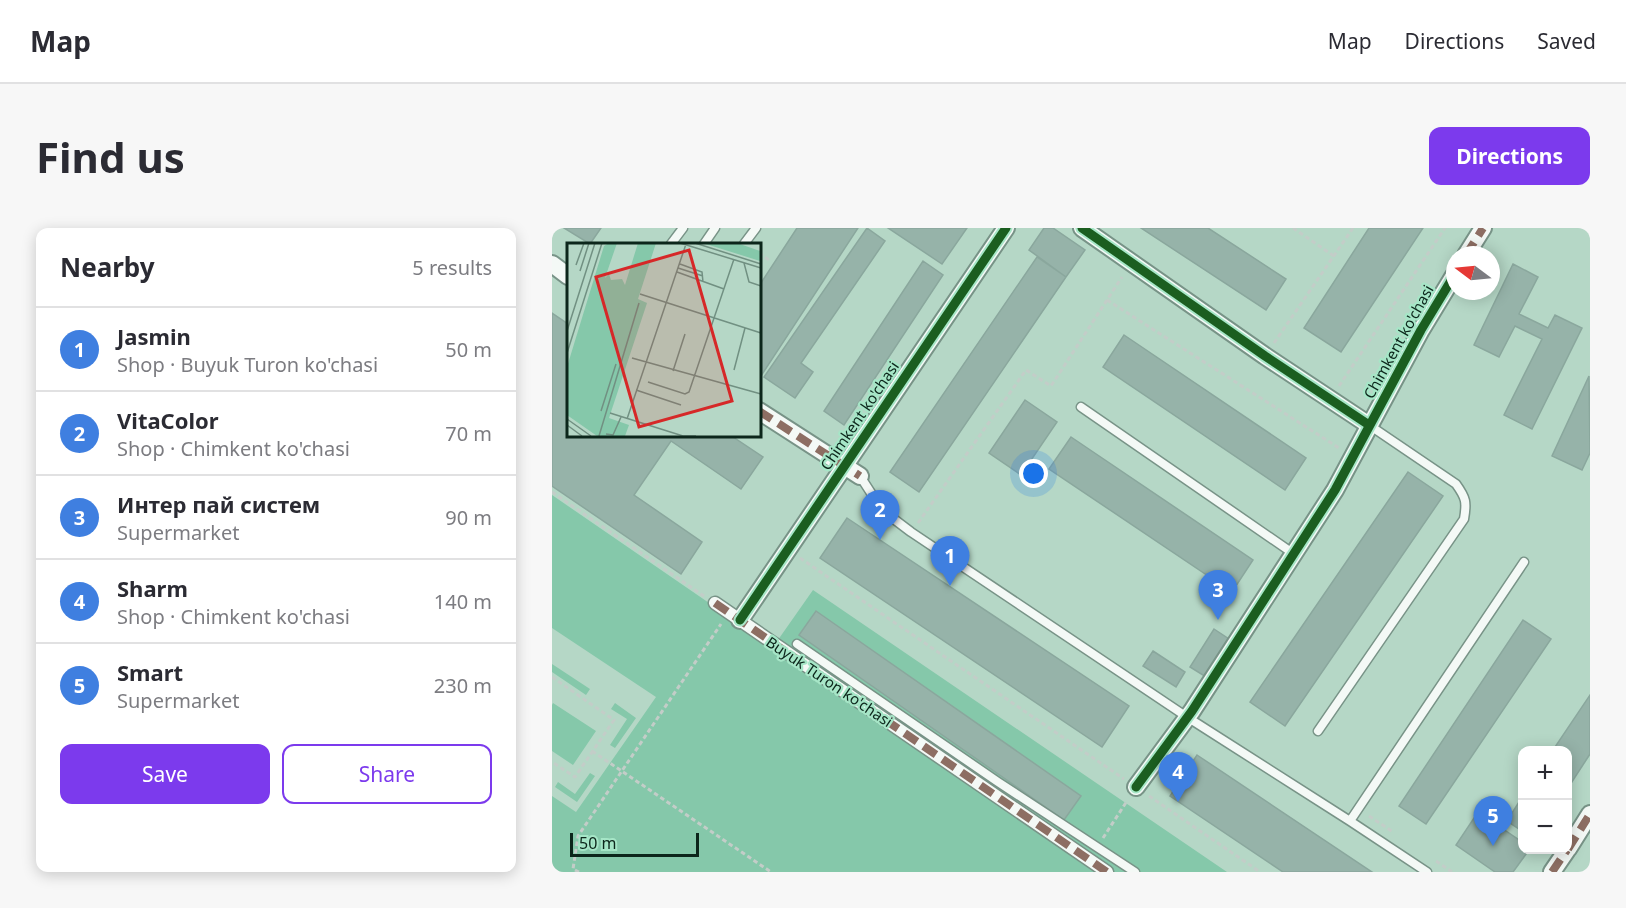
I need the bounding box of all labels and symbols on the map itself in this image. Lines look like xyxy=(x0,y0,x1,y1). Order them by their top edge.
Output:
inset map xyxy=(567,243,760,436)
north arrow xyxy=(1446,246,1500,300)
street label: Chimkent ko'chasi xyxy=(1359,281,1438,402)
street label: Chimkent ko'chasi xyxy=(815,357,903,474)
your location xyxy=(1019,459,1048,488)
pin: 2 xyxy=(860,490,900,540)
pin: 1 xyxy=(930,536,970,586)
pin: 3 xyxy=(1198,570,1238,620)
street label: Buyuk Turon ko'chasi xyxy=(763,631,897,731)
pin: 4 xyxy=(1158,752,1198,802)
pin: 5 xyxy=(1474,796,1512,846)
scale bar xyxy=(570,830,699,858)

